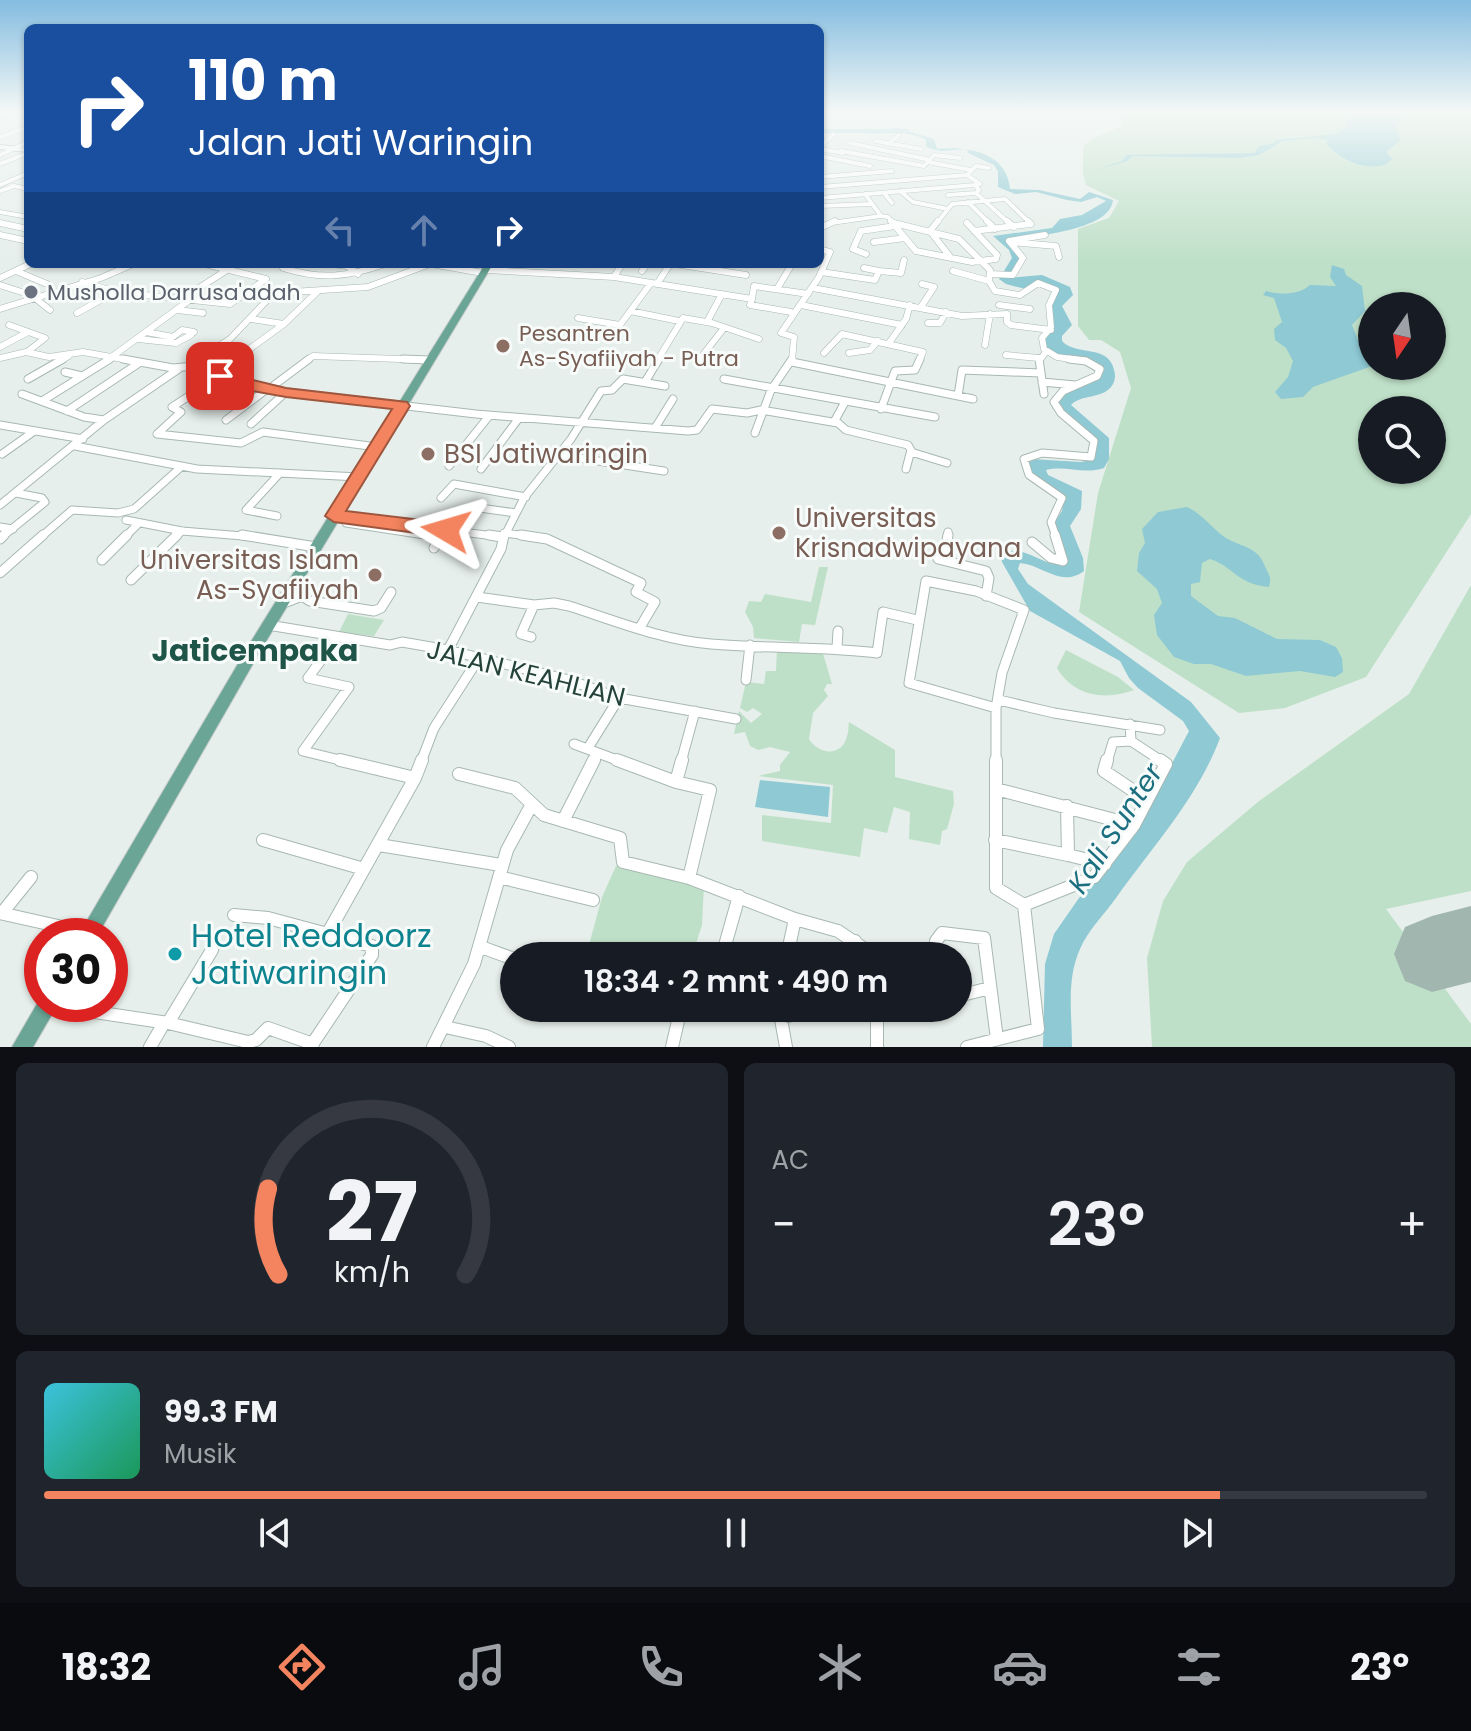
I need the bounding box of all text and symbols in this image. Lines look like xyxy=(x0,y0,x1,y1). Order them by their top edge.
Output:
text: 110 m xyxy=(188,41,338,120)
icon: right xyxy=(56,56,160,160)
text: Jalan Jati Waringin xyxy=(188,117,533,168)
icon: left xyxy=(318,208,362,252)
icon: ahead xyxy=(402,208,446,252)
icon: right xyxy=(486,208,530,252)
place label: Musholla Darrusa'adah xyxy=(47,277,301,308)
marker: Musholla Darrusa'adah xyxy=(22,283,40,301)
north arrow xyxy=(1358,292,1446,380)
map controls xyxy=(1358,292,1446,484)
place label: Pesantren As-Syafiiyah - Putra xyxy=(519,318,739,374)
marker: Pesantren As-Syafiiyah - Putra xyxy=(494,337,512,355)
pin xyxy=(186,342,254,410)
icon: arrive xyxy=(198,354,242,398)
button: search xyxy=(1358,396,1446,484)
place label: BSI Jatiwaringin xyxy=(444,436,648,472)
marker: BSI Jatiwaringin xyxy=(419,445,437,463)
position arrow xyxy=(404,488,488,572)
place label: Universitas Krisnadwipayana xyxy=(795,500,1021,566)
marker: Universitas Krisnadwipayana xyxy=(770,524,788,542)
place label: Universitas Islam As-Syafiiyah xyxy=(140,542,359,608)
marker: Universitas Islam As-Syafiiyah xyxy=(366,566,384,584)
district label: Jaticempaka xyxy=(152,629,358,672)
street label: JALAN KEAHLIAN xyxy=(423,631,629,715)
water label: Kali Sunter xyxy=(1059,755,1172,901)
place label: Hotel Reddoorz Jatiwaringin xyxy=(191,913,432,995)
speed limit sign: 30 xyxy=(24,918,128,1022)
marker: Hotel Reddoorz Jatiwaringin xyxy=(166,945,184,963)
text: 18:34 · 2 mnt · 490 m xyxy=(584,960,888,1003)
text: AC xyxy=(772,1142,809,1178)
text: 27 xyxy=(326,1154,418,1270)
text: 23° xyxy=(1048,1183,1145,1267)
text: − xyxy=(772,1194,796,1255)
text: + xyxy=(1397,1194,1427,1255)
text: km/h xyxy=(334,1252,410,1292)
text: 99.3 FM xyxy=(164,1390,278,1433)
text: Musik xyxy=(164,1436,236,1472)
icon: previous xyxy=(253,1511,297,1555)
icon: pause xyxy=(714,1511,758,1555)
icon: next xyxy=(1175,1511,1219,1555)
icon: directions xyxy=(274,1639,330,1695)
icon: music xyxy=(454,1639,510,1695)
icon: phone xyxy=(633,1639,689,1695)
icon: climate xyxy=(812,1639,868,1695)
icon: car xyxy=(992,1639,1048,1695)
icon: filters xyxy=(1171,1639,1227,1695)
text: 18:32 xyxy=(62,1642,151,1693)
text: 23° xyxy=(1350,1642,1409,1693)

